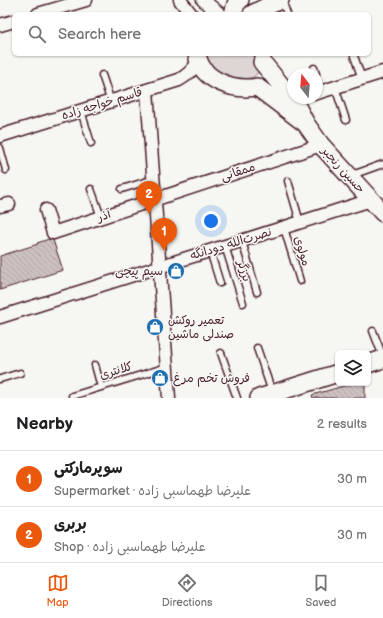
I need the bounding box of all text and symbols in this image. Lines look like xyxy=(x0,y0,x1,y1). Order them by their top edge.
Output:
search box xyxy=(12,12,371,56)
icon: search xyxy=(26,23,48,45)
text: Search here xyxy=(58,25,141,44)
north arrow xyxy=(287,68,323,104)
street label: قاسم خواجه زاده xyxy=(60,85,145,124)
street label: حسین رنجبر xyxy=(317,143,368,197)
street label: ممقانی xyxy=(219,159,257,185)
pin: 2 xyxy=(136,181,162,214)
street label: آذر xyxy=(94,206,114,226)
your location xyxy=(201,211,221,231)
pin: 1 xyxy=(151,218,177,251)
street label: نصرت‌الله دودانگه xyxy=(189,225,273,263)
street label: مولوی xyxy=(290,234,314,268)
street label: برزگر xyxy=(233,258,254,283)
shop icon: سیم پیچی xyxy=(166,261,186,281)
place label: سیم پیچی xyxy=(115,264,163,280)
place label: تعمیر روکش صندلی ماشین xyxy=(168,313,234,342)
shop icon: تعمیر روکش صندلی ماشین xyxy=(145,317,165,337)
map controls xyxy=(335,350,371,386)
button: layers xyxy=(335,350,371,386)
street label: کلانتری xyxy=(98,359,134,383)
shop icon: فروش تخم مرغ xyxy=(150,368,170,388)
place label: فروش تخم مرغ xyxy=(173,371,250,387)
text: Nearby xyxy=(16,414,73,434)
text: 2 results xyxy=(317,416,367,432)
text: سوپرمارکتی xyxy=(54,459,123,478)
text: 1 xyxy=(26,471,32,487)
text: 30 m xyxy=(337,471,367,487)
text: Supermarket · علیرضا طهماسبی زاده xyxy=(54,483,251,499)
text: بربری xyxy=(54,515,87,534)
text: 2 xyxy=(25,527,33,543)
text: 30 m xyxy=(337,527,367,543)
text: Shop · علیرضا طهماسبی زاده xyxy=(54,539,205,555)
tab: Map xyxy=(47,572,69,609)
tab: Directions xyxy=(162,572,212,609)
tab: Saved xyxy=(306,572,336,609)

